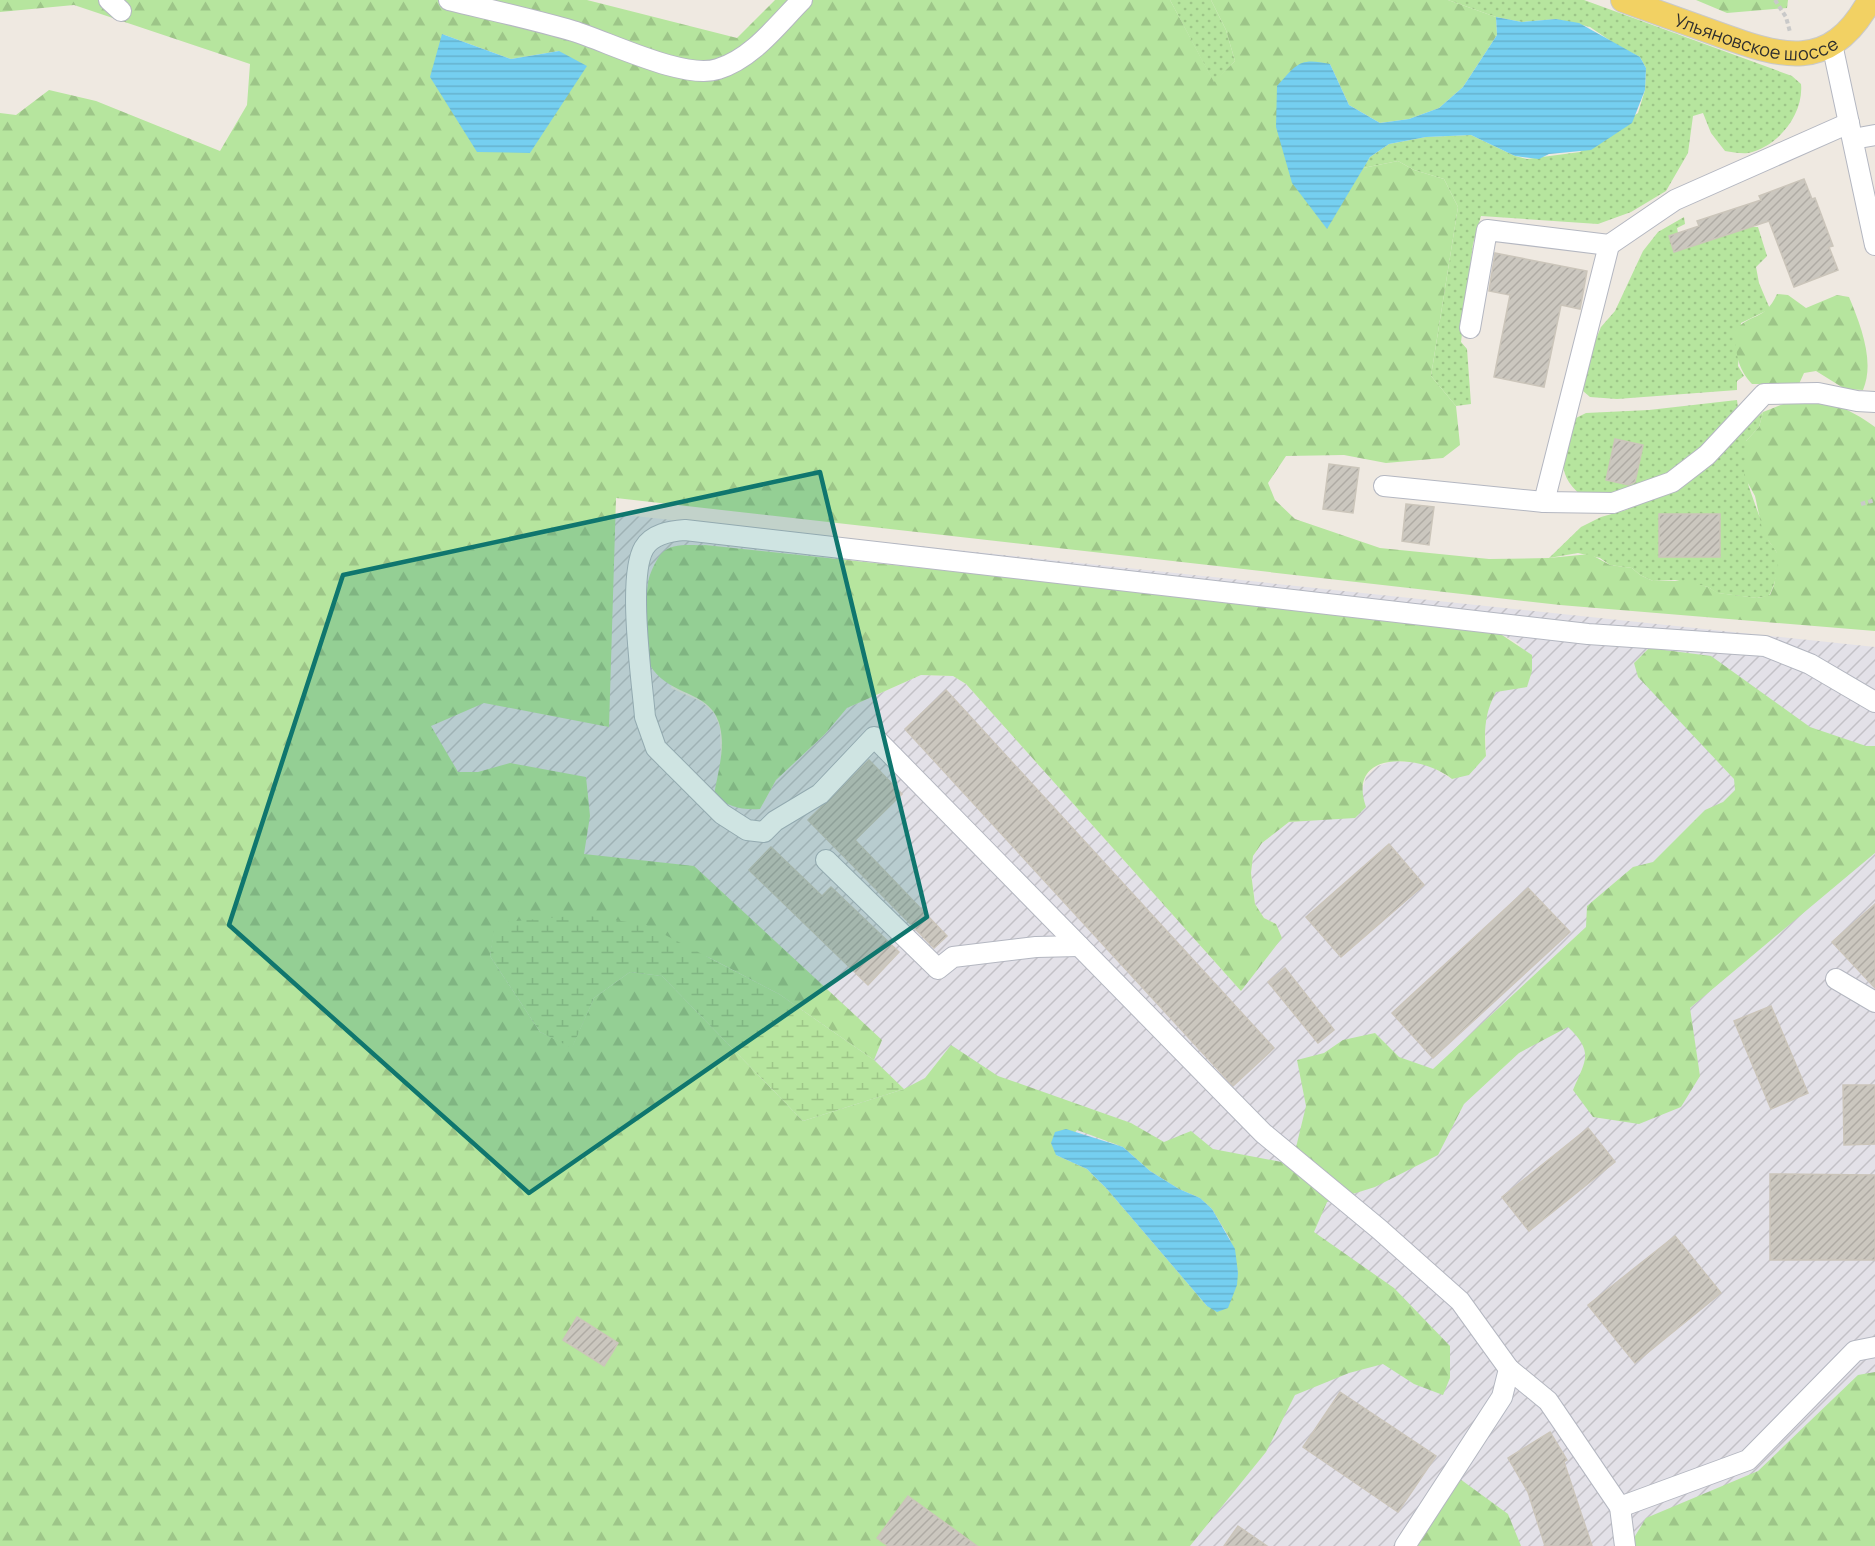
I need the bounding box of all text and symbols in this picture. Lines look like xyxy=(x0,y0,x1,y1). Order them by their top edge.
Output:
street label: Ульяновское шоссе xyxy=(1671,7,1842,66)

